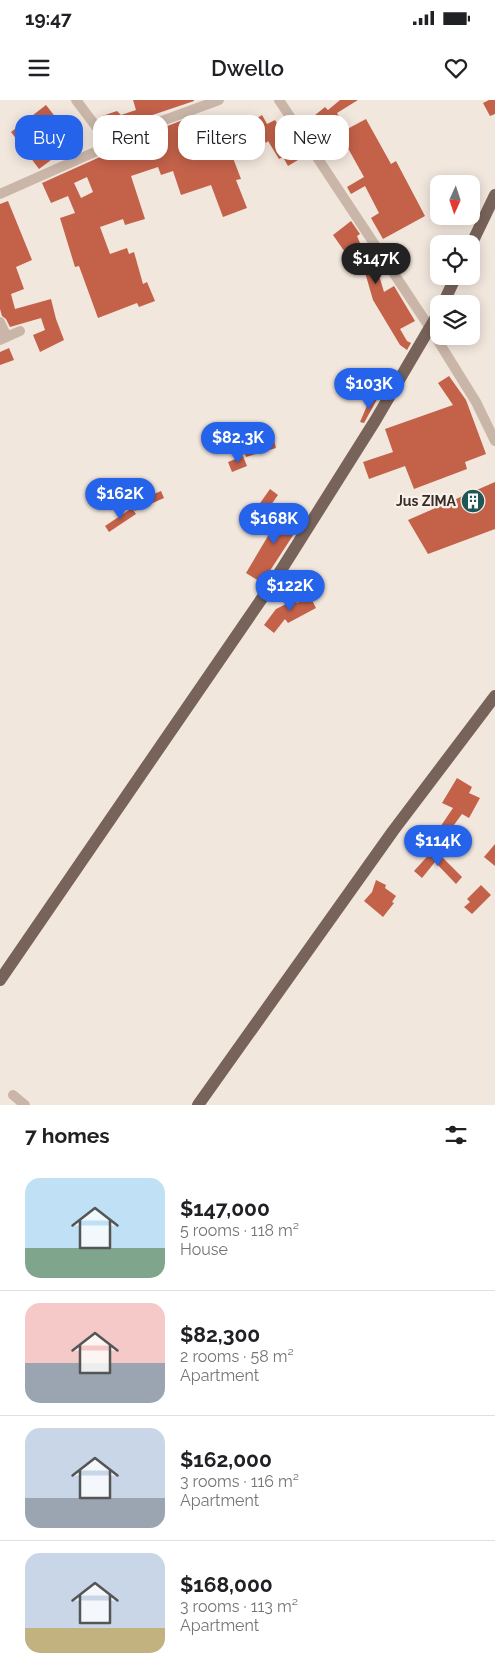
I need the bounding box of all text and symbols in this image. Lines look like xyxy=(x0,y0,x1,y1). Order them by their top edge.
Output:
text: 19:47 xyxy=(25,7,72,29)
icon: menu xyxy=(25,54,53,82)
icon: heart xyxy=(442,54,470,82)
text: Dwello xyxy=(211,55,284,81)
chip: Buy xyxy=(15,115,83,160)
chip: Rent xyxy=(93,115,168,160)
chip: Filters xyxy=(178,115,265,160)
chip: New xyxy=(275,115,349,160)
north arrow xyxy=(430,175,480,225)
map controls xyxy=(430,175,480,345)
button: locate xyxy=(430,235,480,285)
pin: $147K xyxy=(341,242,411,285)
text: $147K xyxy=(353,249,399,268)
button: layers xyxy=(430,295,480,345)
pin: $103K xyxy=(334,368,404,410)
text: $103K xyxy=(345,374,393,393)
pin: $82.3K xyxy=(197,422,279,464)
text: $82.3K xyxy=(212,428,264,447)
pin: $162K xyxy=(85,478,155,520)
text: $162K xyxy=(96,484,144,503)
building icon: Jus ZIMA xyxy=(460,488,486,514)
place label: Jus ZIMA xyxy=(396,493,457,509)
pin: $168K xyxy=(239,502,309,545)
text: $168K xyxy=(250,509,298,528)
pin: $122K xyxy=(255,570,325,612)
text: $122K xyxy=(267,576,313,595)
pin: $114K xyxy=(403,824,473,867)
text: $114K xyxy=(415,831,461,850)
icon: filters xyxy=(442,1121,470,1149)
text: 7 homes xyxy=(25,1123,110,1148)
text: $147,000 xyxy=(180,1196,270,1221)
icon: home xyxy=(65,1198,125,1258)
text: 5 rooms · 118 m² xyxy=(180,1221,299,1240)
text: House xyxy=(180,1240,228,1259)
text: $82,300 xyxy=(180,1322,260,1347)
icon: home xyxy=(65,1323,125,1383)
text: 2 rooms · 58 m² xyxy=(180,1347,294,1366)
text: Apartment xyxy=(180,1366,259,1385)
text: $162,000 xyxy=(180,1447,272,1472)
icon: home xyxy=(65,1448,125,1508)
text: 3 rooms · 116 m² xyxy=(180,1472,299,1491)
text: Apartment xyxy=(180,1491,259,1510)
text: $168,000 xyxy=(180,1572,273,1597)
icon: home xyxy=(65,1573,125,1633)
text: 3 rooms · 113 m² xyxy=(180,1597,298,1616)
text: Apartment xyxy=(180,1616,259,1635)

